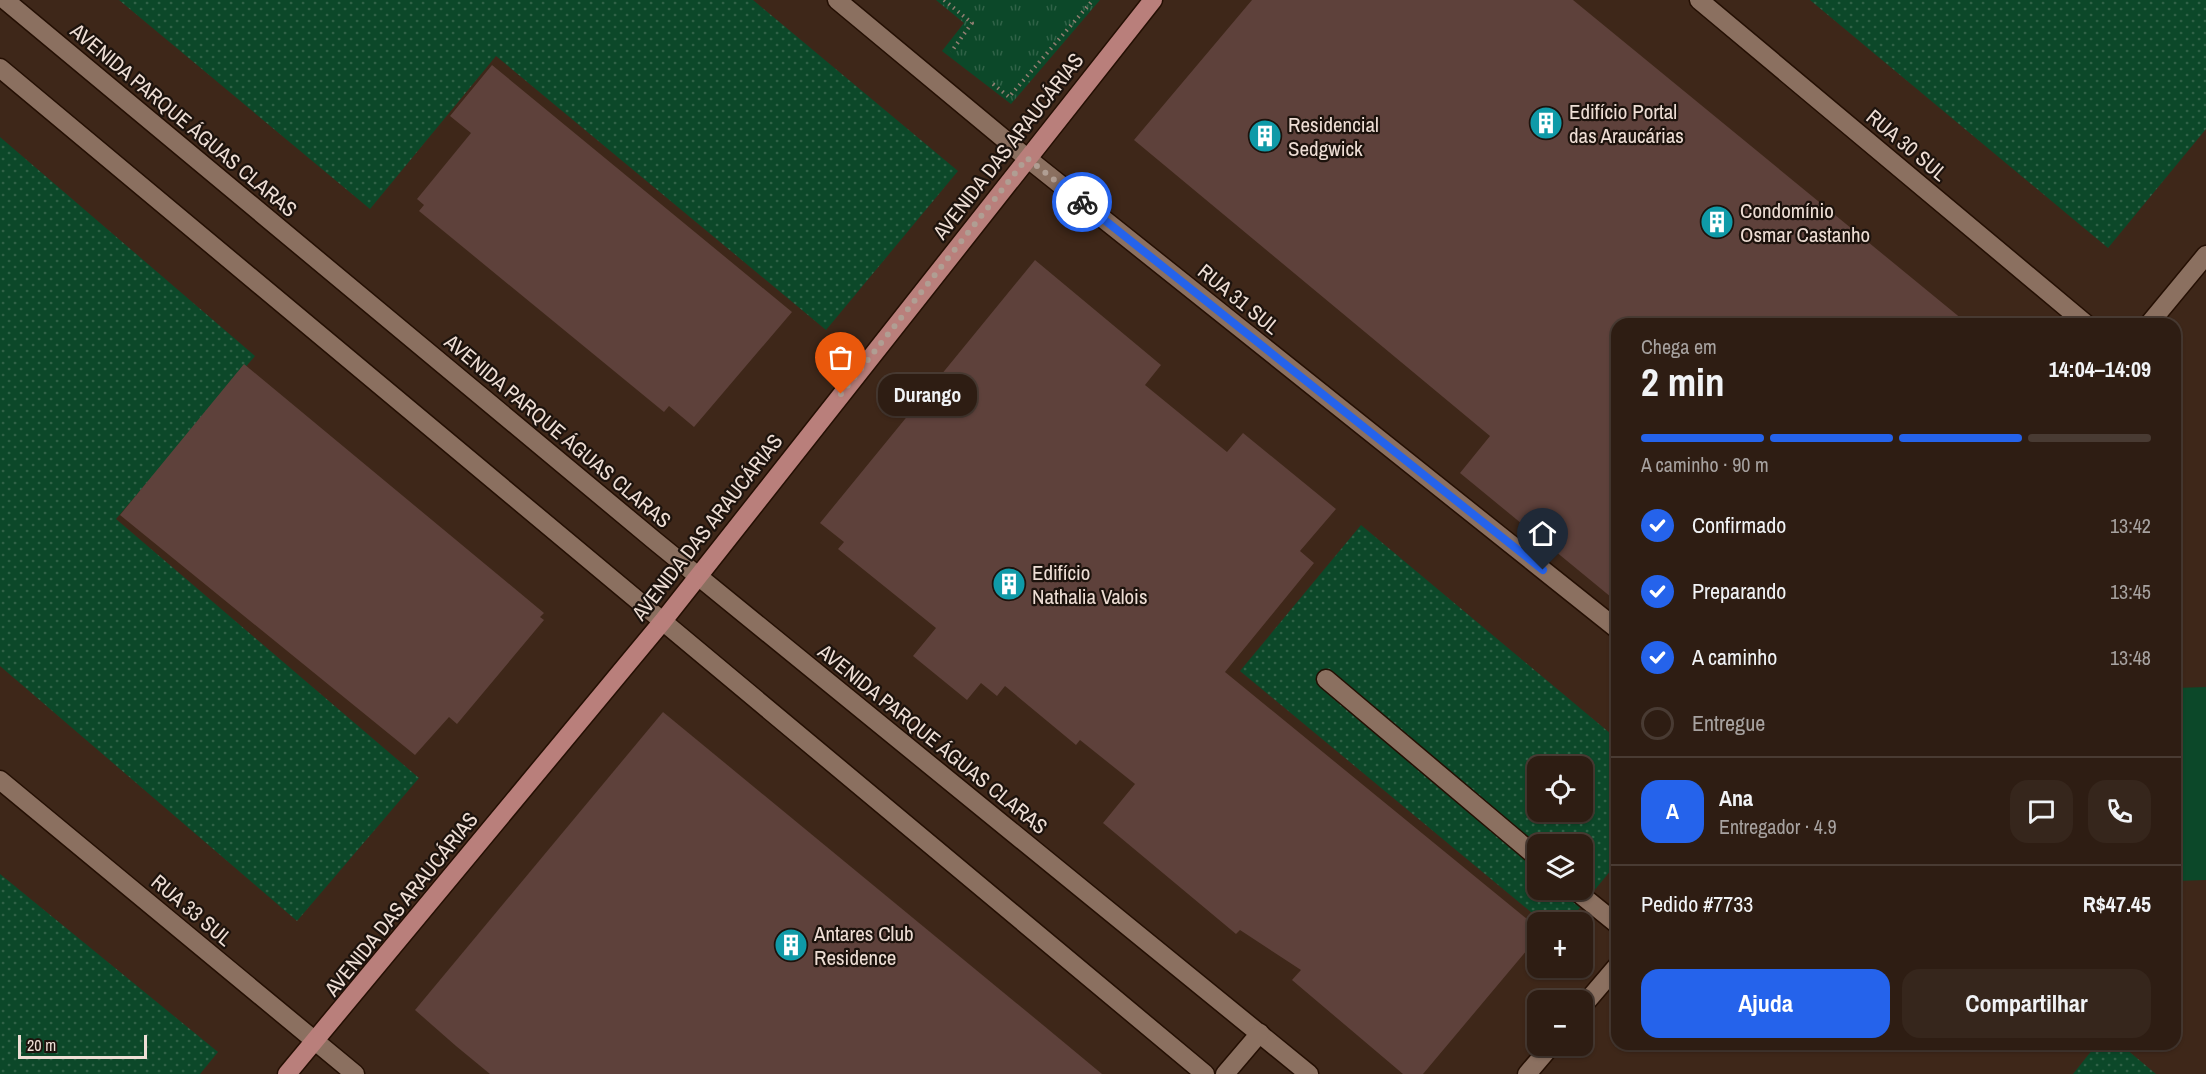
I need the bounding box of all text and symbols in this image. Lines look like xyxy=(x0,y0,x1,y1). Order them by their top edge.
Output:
street label: AVENIDA PARQUE ÁGUAS CLARAS xyxy=(64,16,303,223)
street label: AVENIDA DAS ARAUCÁRIAS xyxy=(925,47,1090,246)
place label: Edifício Portal das Araucárias xyxy=(1569,97,1684,150)
street label: RUA 30 SUL xyxy=(1860,103,1954,188)
building icon: Edifício Portal das Araucárias xyxy=(1528,105,1564,141)
place label: Residencial Sedgwick xyxy=(1288,110,1379,163)
building icon: Residencial Sedgwick xyxy=(1247,118,1283,154)
courier xyxy=(1052,172,1112,232)
icon: bike xyxy=(1066,186,1099,219)
place label: Condomínio Osmar Castanho xyxy=(1740,196,1870,249)
building icon: Condomínio Osmar Castanho xyxy=(1699,204,1735,240)
street label: RUA 31 SUL xyxy=(1192,257,1286,341)
street label: AVENIDA PARQUE ÁGUAS CLARAS xyxy=(438,327,677,534)
pin xyxy=(815,332,866,394)
text: Chega em xyxy=(1641,333,1717,360)
icon: bag xyxy=(824,341,857,374)
text: 14:04–14:09 xyxy=(2049,354,2151,384)
text: 2 min xyxy=(1641,356,1725,408)
callout: Durango xyxy=(877,373,976,415)
text: Durango xyxy=(894,381,961,408)
street label: AVENIDA DAS ARAUCÁRIAS xyxy=(624,428,789,627)
text: A caminho · 90 m xyxy=(1641,451,1769,478)
pin xyxy=(1517,508,1568,570)
icon: check xyxy=(1641,509,1674,542)
text: Confirmado xyxy=(1692,510,1786,540)
text: 13:42 xyxy=(2110,512,2151,539)
icon: home xyxy=(1526,517,1559,550)
place label: Edifício Nathalia Valois xyxy=(1032,558,1148,611)
building icon: Edifício Nathalia Valois xyxy=(991,566,1027,602)
icon: check xyxy=(1641,575,1674,608)
text: Preparando xyxy=(1692,576,1786,606)
text: 13:45 xyxy=(2110,578,2151,605)
street label: AVENIDA PARQUE ÁGUAS CLARAS xyxy=(811,637,1054,841)
icon: check xyxy=(1641,641,1674,674)
text: A caminho xyxy=(1692,642,1777,672)
text: 13:48 xyxy=(2110,644,2151,671)
text: Entregue xyxy=(1692,708,1765,738)
map controls xyxy=(1527,756,1593,1056)
button: locate xyxy=(1527,756,1593,822)
button: chat xyxy=(2010,780,2073,843)
button: phone xyxy=(2088,780,2151,843)
text: Ana xyxy=(1719,783,1753,813)
text: A xyxy=(1666,796,1679,826)
street label: AVENIDA DAS ARAUCÁRIAS xyxy=(317,806,484,1003)
text: Entregador · 4.9 xyxy=(1719,813,1837,840)
button: layers xyxy=(1527,834,1593,900)
street label: RUA 33 SUL xyxy=(145,868,239,953)
text: Pedido #7733 xyxy=(1641,889,1753,919)
text: R$47.45 xyxy=(2083,889,2151,919)
button: + xyxy=(1527,912,1593,978)
place label: Antares Club Residence xyxy=(813,919,914,972)
building icon: Antares Club Residence xyxy=(773,927,809,963)
button: Ajuda xyxy=(1641,969,1890,1038)
button: Compartilhar xyxy=(1902,969,2151,1038)
button: − xyxy=(1527,990,1593,1056)
scale bar xyxy=(18,1032,147,1060)
text: 20 m xyxy=(27,1034,56,1056)

